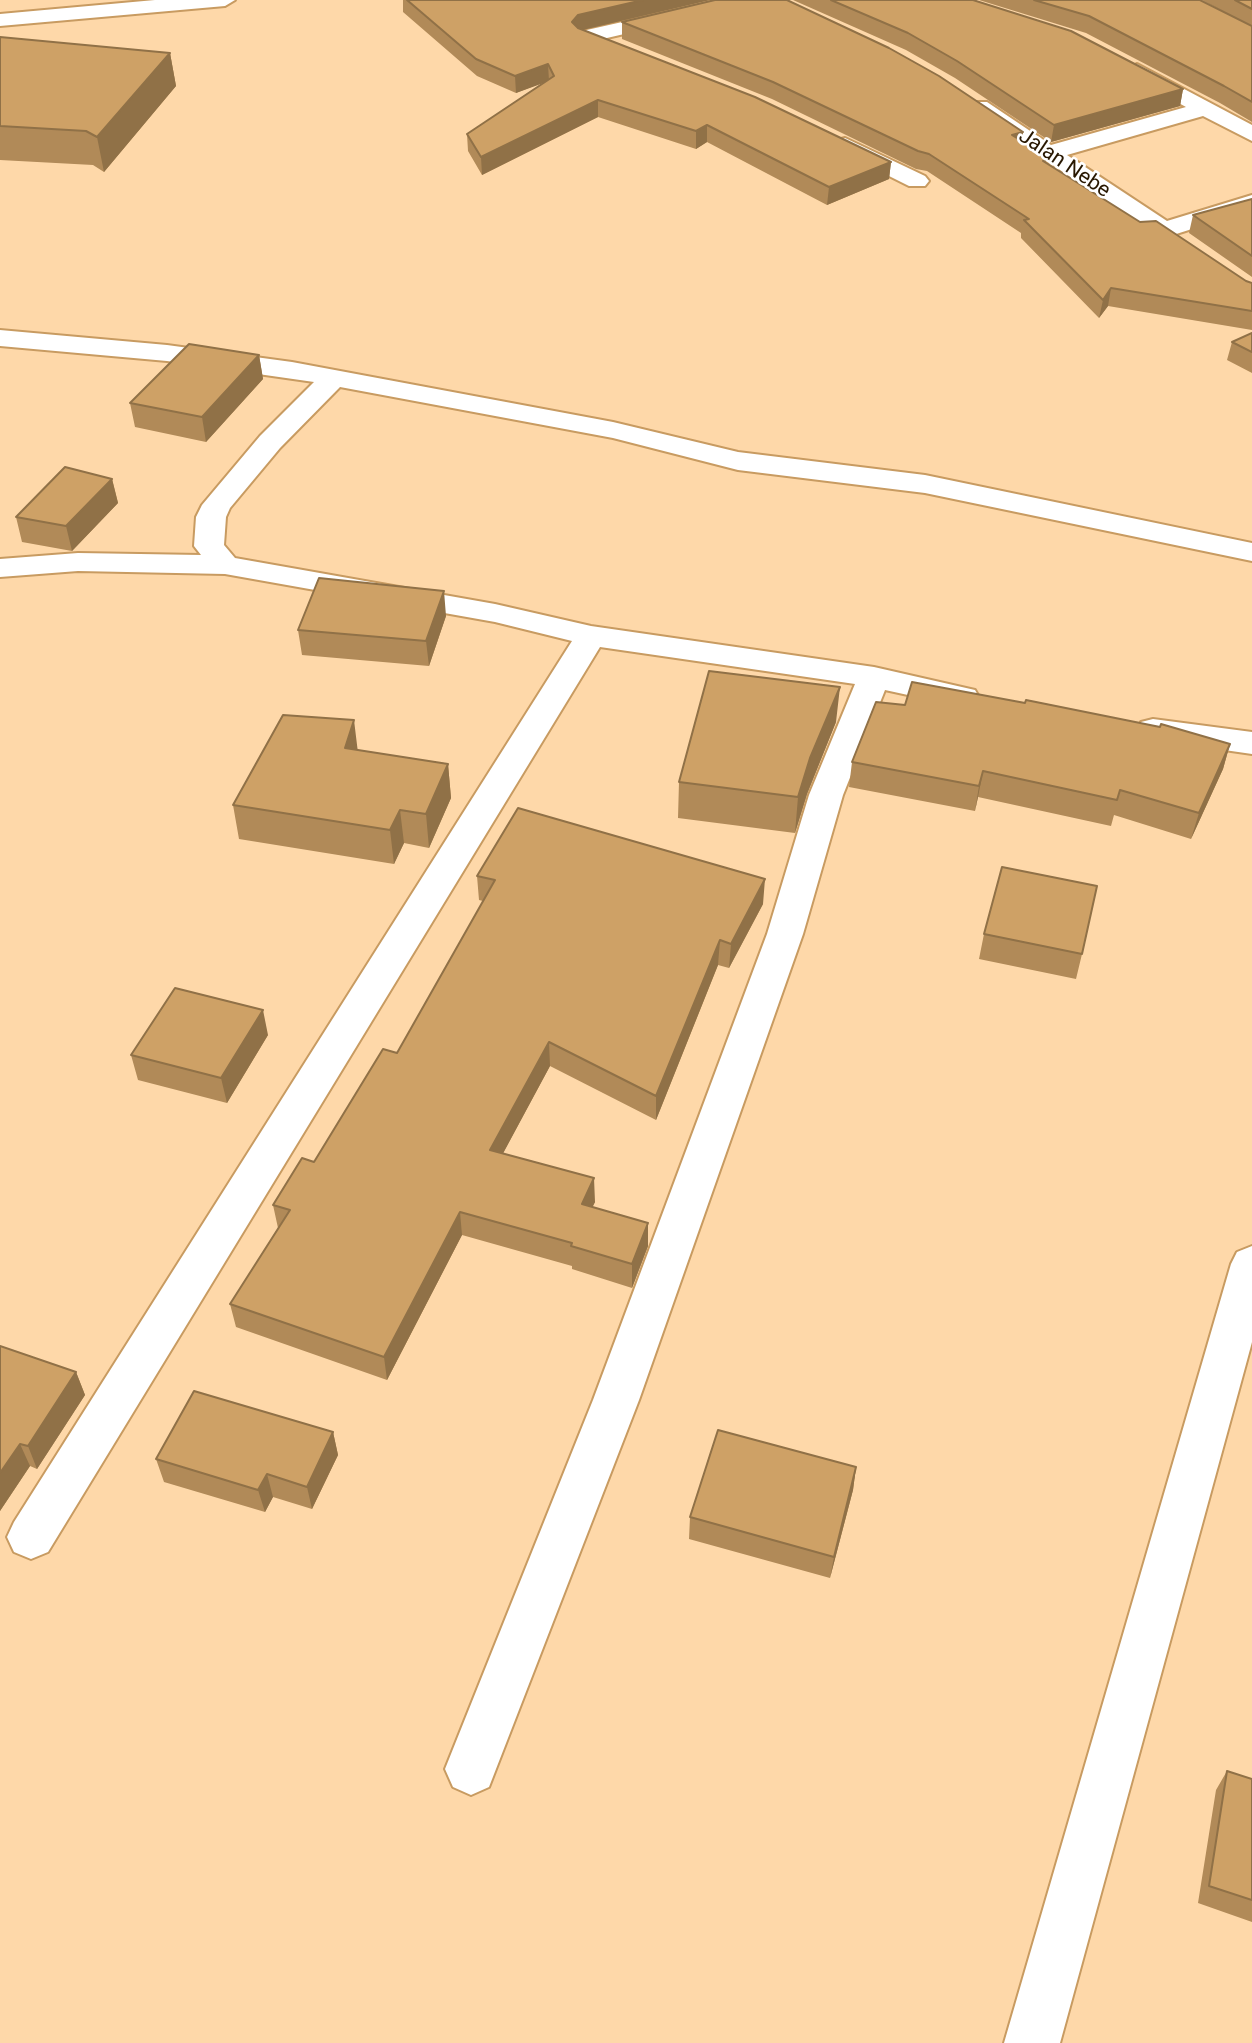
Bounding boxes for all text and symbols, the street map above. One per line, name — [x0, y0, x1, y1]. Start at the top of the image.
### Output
street label: Jalan Nebe — [1013, 124, 1115, 204]

